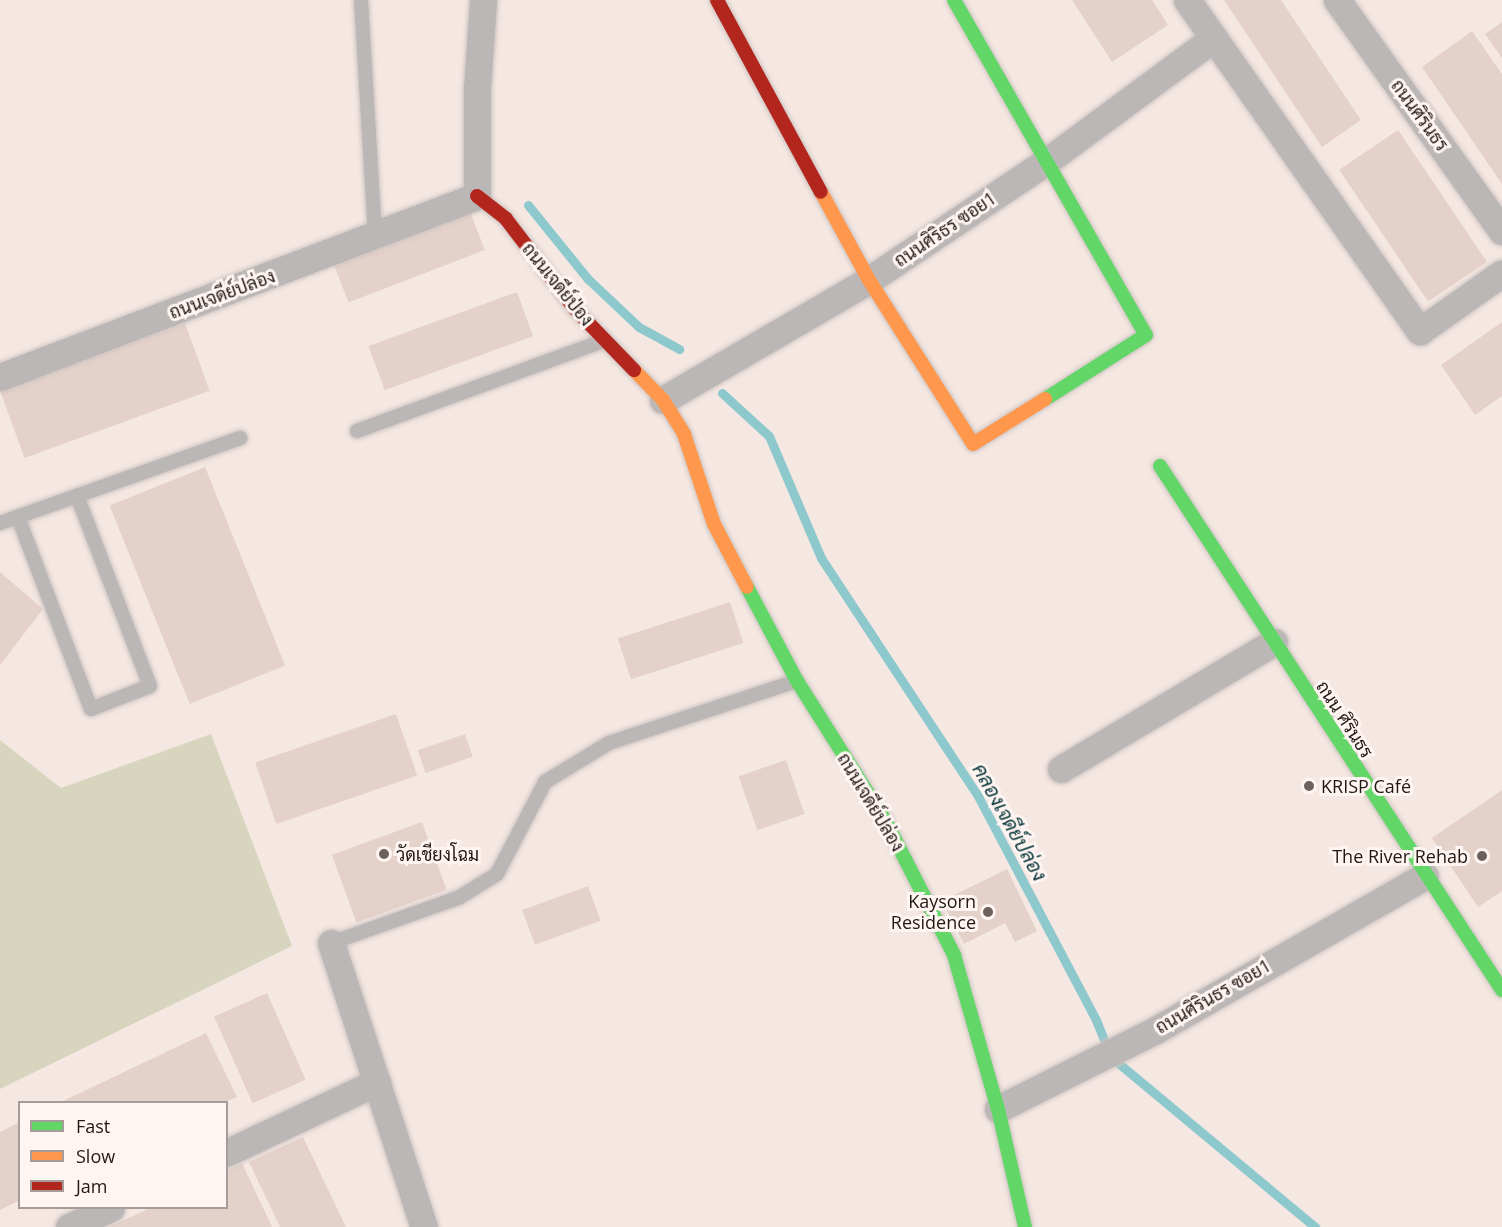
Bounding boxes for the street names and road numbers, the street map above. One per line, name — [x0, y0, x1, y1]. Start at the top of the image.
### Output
street label: ถนนศิรินธร — [1387, 75, 1453, 155]
street label: ถนนศิริธร ซอย1 — [890, 187, 1000, 271]
street label: ถนนเจดีย์ป่อง — [518, 238, 598, 330]
street label: ถนนเจดีย์ปล่อง — [166, 265, 278, 323]
street label: ถนน ศิรินธร — [1312, 676, 1378, 762]
street label: ถนนเจดีย์ปล่อง — [833, 749, 909, 855]
street label: ถนนศิรินธร ซอย1 — [1151, 954, 1275, 1038]

